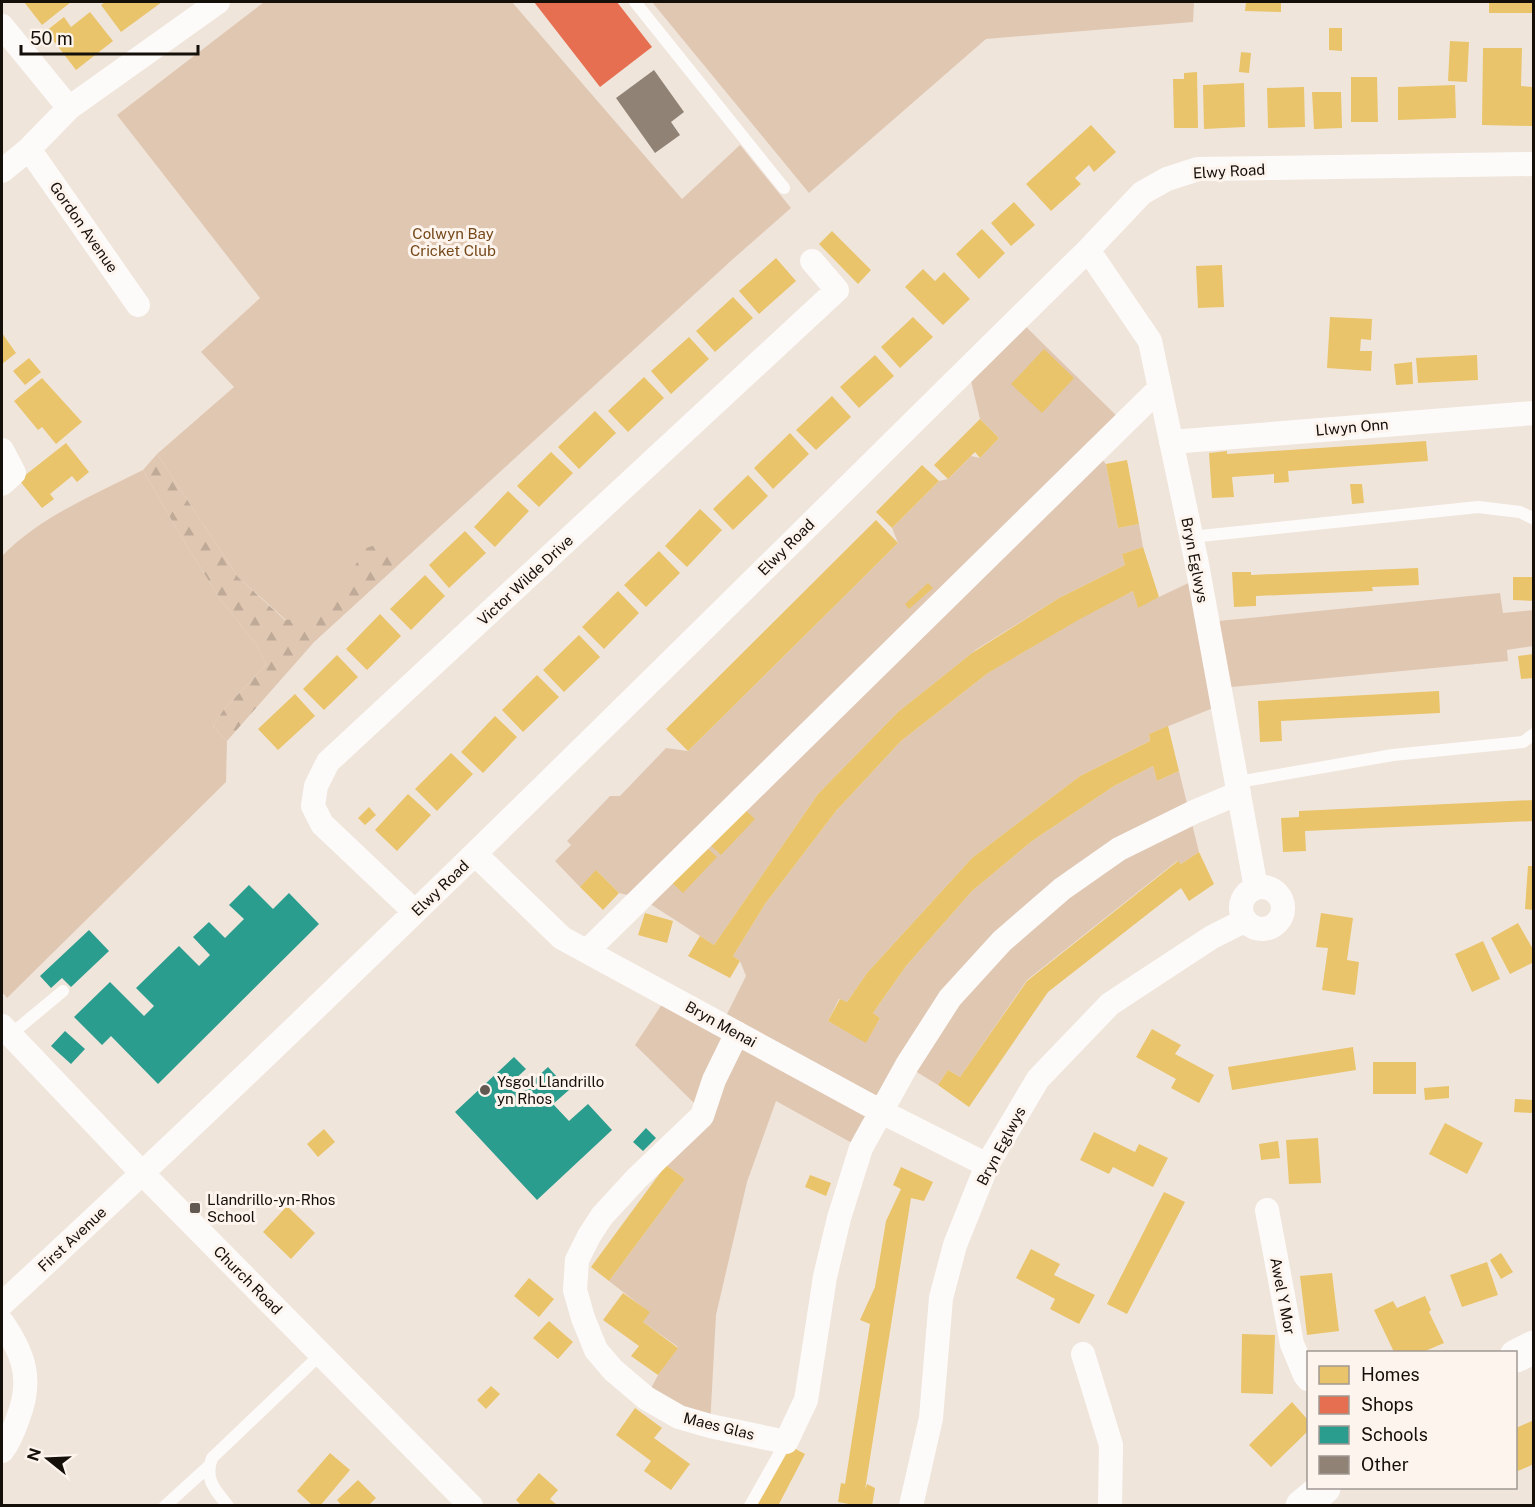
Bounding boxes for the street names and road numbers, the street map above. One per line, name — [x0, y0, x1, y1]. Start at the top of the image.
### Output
street label: Elwy Road — [1192, 161, 1266, 181]
street label: Gordon Avenue — [47, 179, 121, 275]
street label: Llwyn Onn — [1315, 415, 1389, 439]
street label: Elwy Road — [754, 515, 818, 579]
street label: Bryn Eglwys — [1178, 516, 1212, 604]
street label: Victor Wilde Drive — [474, 531, 576, 629]
street label: Elwy Road — [408, 857, 472, 919]
street label: Bryn Menai — [682, 997, 760, 1051]
street label: Bryn Eglwys — [973, 1104, 1029, 1188]
street label: First Avenue — [34, 1203, 110, 1275]
street label: Church Road — [210, 1242, 286, 1318]
street label: Awel Y Mor — [1267, 1256, 1299, 1336]
street label: Maes Glas — [682, 1409, 756, 1443]

